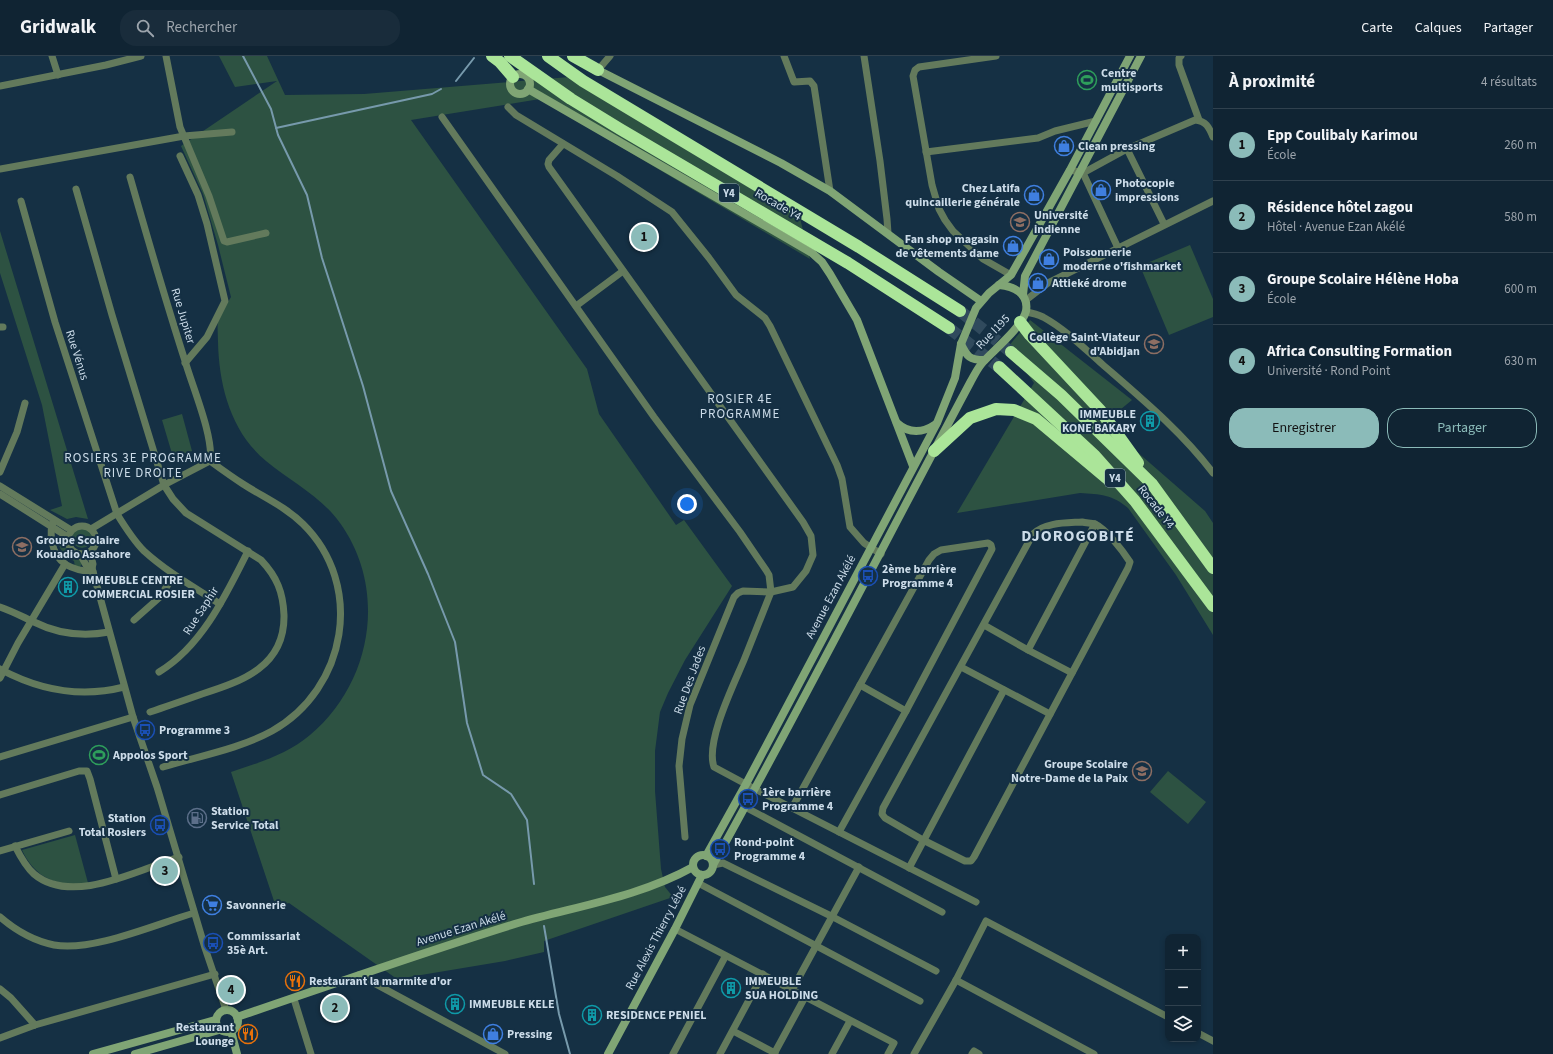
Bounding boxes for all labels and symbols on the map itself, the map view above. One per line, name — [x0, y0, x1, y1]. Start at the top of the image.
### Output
place label: Centre multisports — [1101, 65, 1163, 96]
sports icon: Centre multisports — [1076, 69, 1098, 91]
shop icon: Clean pressing — [1053, 135, 1075, 157]
place label: Clean pressing — [1078, 138, 1156, 155]
place label: Photocopie impressions — [1115, 175, 1179, 206]
shop icon: Photocopie impressions — [1090, 179, 1112, 201]
place label: Chez Latifa quincaillerie générale — [905, 180, 1020, 211]
road number: Y4 — [719, 184, 739, 202]
shop icon: Chez Latifa quincaillerie générale — [1023, 184, 1045, 206]
street label: Rocade Y4 — [752, 185, 804, 225]
place label: Université indienne — [1034, 207, 1088, 238]
school or university icon: Université indienne — [1009, 211, 1031, 233]
pin: 1 — [631, 222, 657, 252]
place label: Fan shop magasin de vêtements dame — [895, 231, 999, 262]
shop icon: Fan shop magasin de vêtements dame — [1002, 235, 1024, 257]
place label: Poissonnerie moderne o'fishmarket — [1063, 244, 1182, 275]
shop icon: Poissonnerie moderne o'fishmarket — [1038, 248, 1060, 270]
shop icon: Attieké drome — [1027, 272, 1049, 294]
place label: Attieké drome — [1051, 275, 1127, 292]
street label: Rue Jupiter — [166, 286, 200, 347]
street label: Rue I195 — [972, 311, 1014, 353]
street label: Rue Vénus — [61, 328, 93, 382]
place label: Collège Saint-Viateur d'Abidjan — [1029, 329, 1140, 360]
school or university icon: Collège Saint-Viateur d'Abidjan — [1143, 333, 1165, 355]
district label: ROSIER 4E PROGRAMME — [700, 390, 780, 423]
place label: IMMEUBLE KONE BAKARY — [1062, 406, 1137, 437]
building icon: IMMEUBLE KONE BAKARY — [1139, 410, 1161, 432]
district label: ROSIERS 3E PROGRAMME RIVE DROITE — [64, 449, 222, 482]
road number: Y4 — [1105, 469, 1125, 487]
street label: Rocade Y4 — [1134, 482, 1179, 532]
your location — [677, 494, 697, 514]
district label: DJOROGOBITÉ — [1021, 525, 1135, 547]
place label: Groupe Scolaire Kouadio Assahore — [36, 532, 131, 563]
school or university icon: Groupe Scolaire Kouadio Assahore — [11, 536, 33, 558]
street label: Avenue Ezan Akélé — [802, 552, 860, 642]
place label: 2ème barrière Programme 4 — [882, 561, 956, 592]
bus stop icon: 2ème barrière Programme 4 — [857, 565, 879, 587]
place label: IMMEUBLE CENTRE COMMERCIAL ROSIER — [82, 572, 195, 603]
building icon: IMMEUBLE CENTRE COMMERCIAL ROSIER — [57, 576, 79, 598]
street label: Rue Saphir — [179, 583, 223, 638]
street label: Rue Des Jades — [670, 643, 710, 717]
bus stop icon: Programme 3 — [134, 719, 156, 741]
place label: Programme 3 — [159, 722, 230, 739]
sports icon: Appolos Sport — [88, 744, 110, 766]
place label: Appolos Sport — [112, 747, 188, 764]
place label: Groupe Scolaire Notre-Dame de la Paix — [1011, 756, 1128, 787]
school or university icon: Groupe Scolaire Notre-Dame de la Paix — [1131, 760, 1153, 782]
place label: 1ère barrière Programme 4 — [762, 784, 834, 815]
bus stop icon: 1ère barrière Programme 4 — [737, 788, 759, 810]
place label: Station Service Total — [211, 803, 279, 834]
fuel station icon: Station Service Total — [186, 807, 208, 829]
place label: Station Total Rosiers — [79, 810, 146, 841]
bus stop icon: Station Total Rosiers — [149, 814, 171, 836]
place label: Rond-point Programme 4 — [734, 834, 806, 865]
bus stop icon: Rond-point Programme 4 — [709, 838, 731, 860]
pin: 3 — [152, 856, 178, 886]
street label: Rue Alexis Thierry Lébé — [621, 883, 691, 993]
supermarket icon: Savonnerie — [201, 894, 223, 916]
place label: Savonnerie — [226, 897, 286, 914]
street label: Avenue Ezan Akélé — [414, 907, 508, 951]
place label: Commissariat 35è Art. — [227, 928, 301, 959]
bus stop icon: Commissariat 35è Art. — [202, 932, 224, 954]
restaurant icon: Restaurant la marmite d'or — [284, 970, 306, 992]
place label: Restaurant la marmite d'or — [309, 973, 452, 990]
place label: IMMEUBLE SUA HOLDING — [745, 973, 818, 1004]
pin: 4 — [218, 975, 244, 1005]
building icon: IMMEUBLE SUA HOLDING — [720, 977, 742, 999]
pin: 2 — [322, 993, 348, 1023]
building icon: IMMEUBLE KELE — [444, 993, 466, 1015]
place label: IMMEUBLE KELE — [469, 996, 555, 1013]
building icon: RESIDENCE PENIEL — [581, 1004, 603, 1026]
place label: RESIDENCE PENIEL — [606, 1007, 706, 1024]
place label: Restaurant Lounge — [176, 1019, 234, 1050]
restaurant icon: Restaurant Lounge — [237, 1023, 259, 1045]
shop icon: Pressing — [482, 1023, 504, 1045]
place label: Pressing — [507, 1026, 553, 1043]

